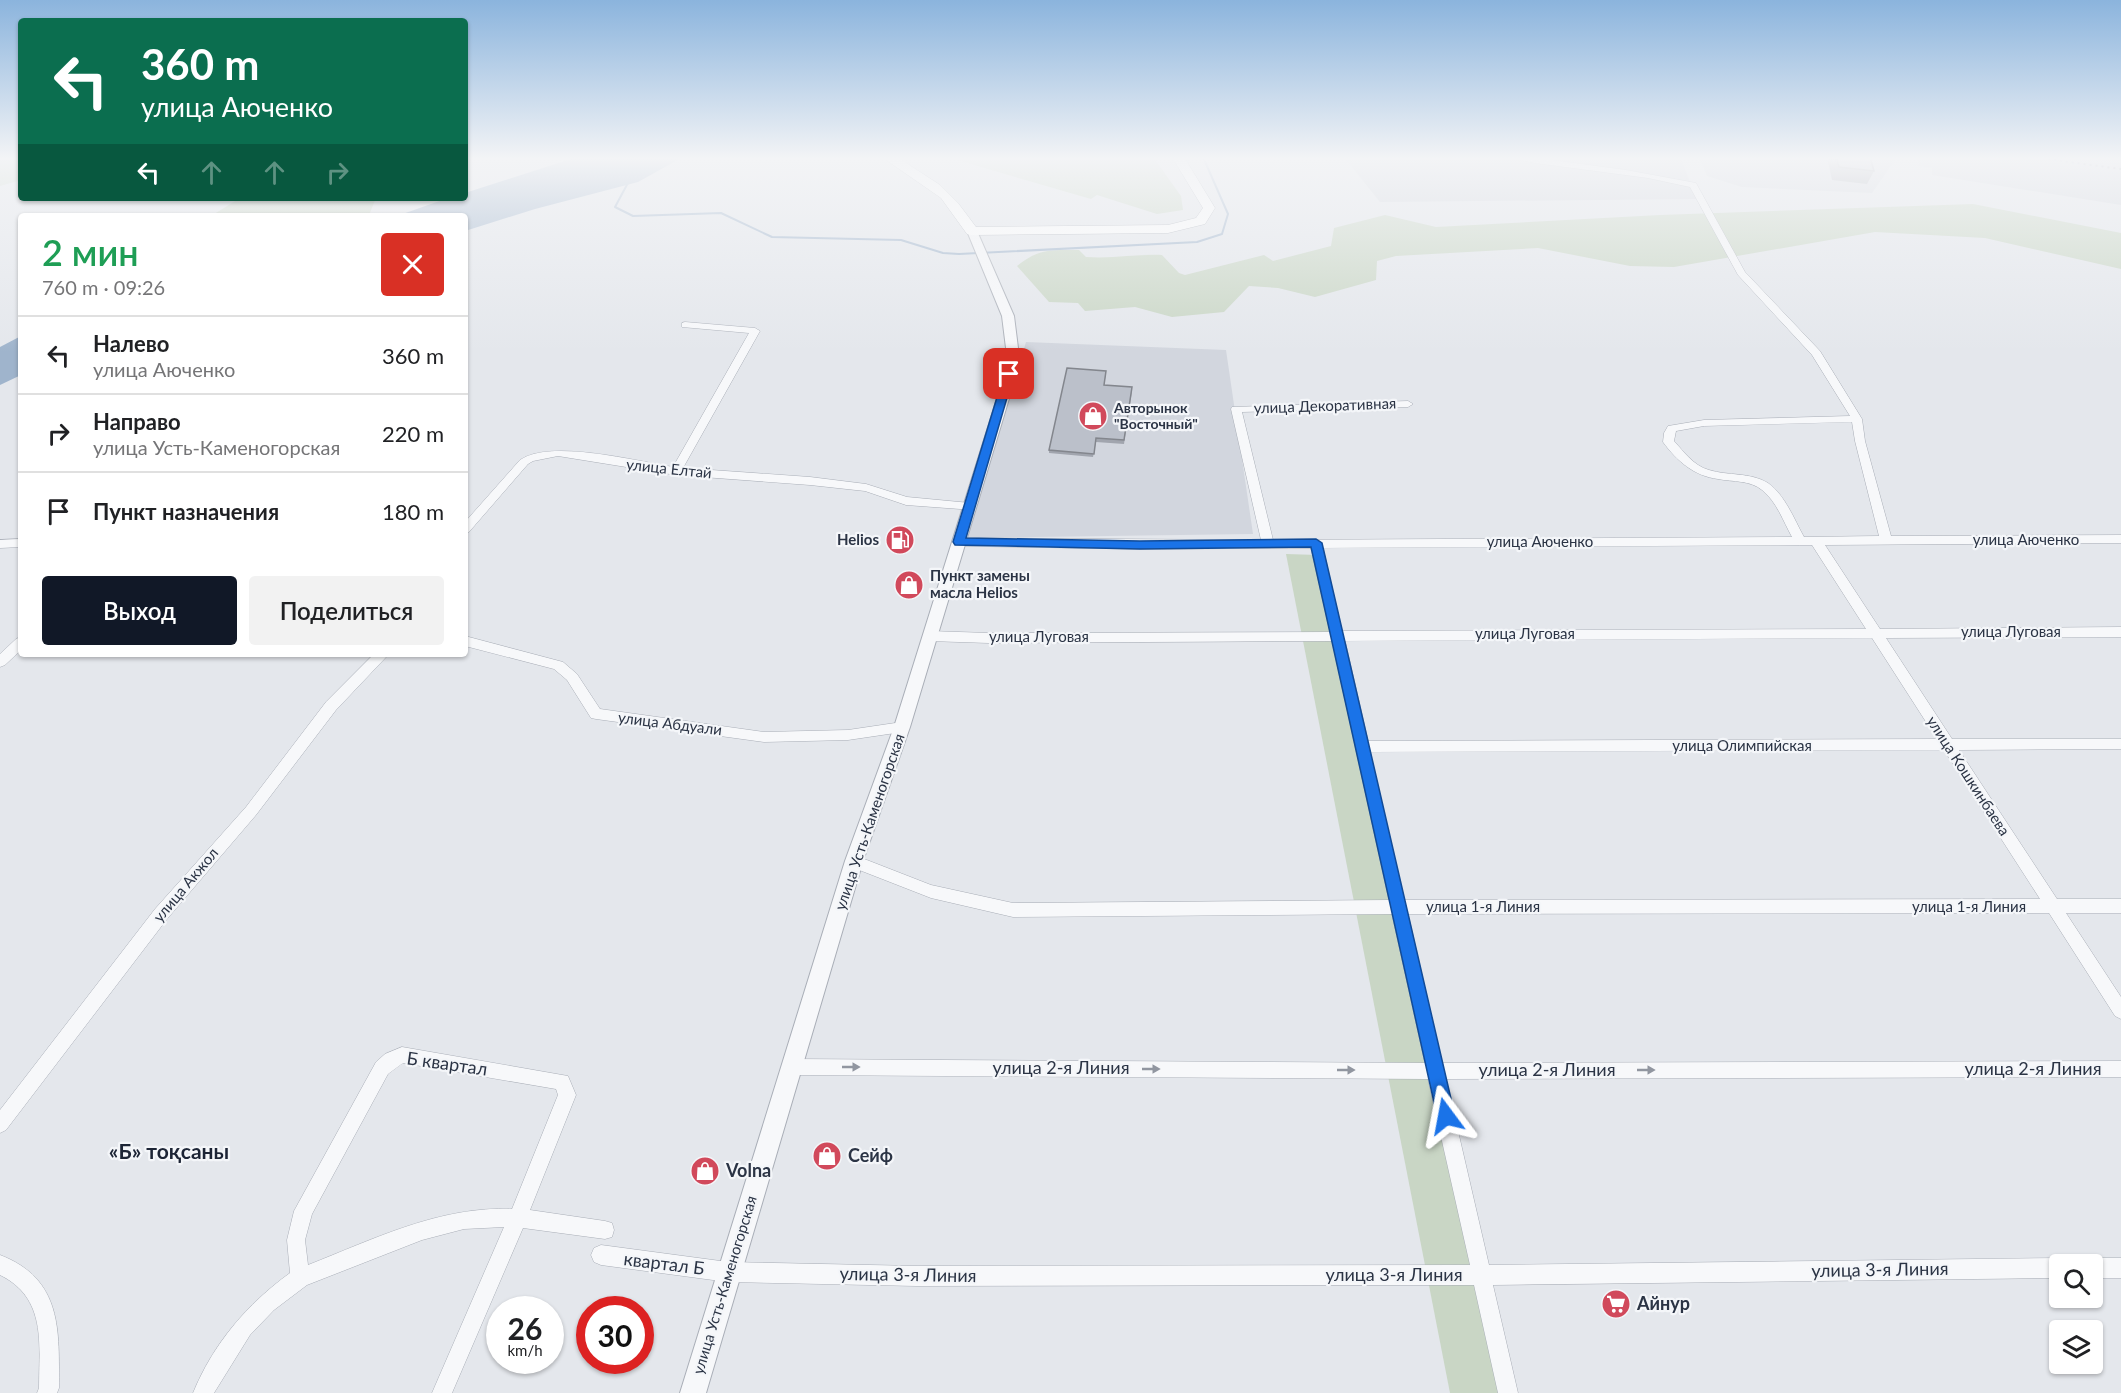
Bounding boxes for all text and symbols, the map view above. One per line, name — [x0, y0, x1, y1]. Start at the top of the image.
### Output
text: 360 m — [141, 39, 259, 89]
icon: left — [42, 42, 120, 120]
text: улица Аюченко — [141, 90, 333, 123]
icon: left — [132, 156, 165, 189]
icon: ahead — [195, 156, 228, 189]
icon: ahead — [258, 156, 291, 189]
icon: right — [321, 156, 354, 189]
text: 2 мин — [42, 230, 139, 274]
button: close — [381, 233, 444, 296]
text: 760 m · 09:26 — [42, 275, 165, 299]
text: Налево — [93, 330, 169, 357]
icon: left — [42, 339, 75, 372]
text: 360 m — [382, 342, 444, 369]
pin — [983, 348, 1034, 399]
text: улица Аюченко — [93, 357, 235, 381]
icon: arrive — [992, 357, 1025, 390]
street label: улица Декоративная — [1253, 394, 1397, 416]
place label: Авторынок "Восточный" — [1113, 399, 1198, 432]
shop icon: Авторынок "Восточный" — [1077, 400, 1109, 432]
text: Направо — [93, 408, 181, 435]
icon: right — [42, 417, 75, 450]
text: 220 m — [382, 420, 444, 447]
text: улица Усть-Каменогорская — [93, 435, 340, 459]
street label: улица Елтай — [625, 455, 713, 481]
icon: arrive — [42, 495, 75, 528]
text: Пункт назначения — [93, 498, 279, 525]
text: 180 m — [382, 498, 444, 525]
fuel station icon: Helios — [884, 524, 916, 556]
place label: Helios — [837, 530, 879, 548]
street label: улица Аюченко — [1973, 530, 2079, 548]
street label: улица Аюченко — [1487, 532, 1593, 550]
place label: Пункт замены масла Helios — [930, 566, 1030, 601]
shop icon: Пункт замены масла Helios — [893, 569, 925, 601]
button: Выход — [42, 576, 237, 645]
button: Поделиться — [249, 576, 444, 645]
street label: улица Луговая — [1961, 622, 2061, 640]
street label: улица Луговая — [1475, 624, 1575, 642]
street label: улица Луговая — [989, 627, 1089, 645]
street label: улица Абдуали — [617, 708, 723, 738]
street label: улица Кошкинбаева — [1923, 712, 2014, 839]
street label: улица Усть-Каменогорская — [830, 731, 908, 912]
street label: улица Олимпийская — [1672, 736, 1812, 754]
street label: улица Акжол — [149, 844, 221, 925]
street label: улица 1-я Линия — [1426, 897, 1540, 915]
street label: улица 1-я Линия — [1912, 897, 2026, 915]
street label: Б квартал — [405, 1046, 489, 1080]
street label: улица 2-я Линия — [992, 1056, 1130, 1078]
street label: улица 2-я Линия — [1964, 1057, 2102, 1079]
street label: улица 2-я Линия — [1478, 1058, 1616, 1080]
one-way arrow — [841, 1062, 860, 1072]
one-way arrow — [1141, 1064, 1160, 1074]
one-way arrow — [1336, 1065, 1355, 1075]
one-way arrow — [1636, 1065, 1655, 1075]
position arrow — [1414, 1084, 1478, 1148]
district label: «Б» тоқсаны — [109, 1138, 229, 1163]
shop icon: Сейф — [811, 1140, 843, 1172]
place label: Сейф — [848, 1144, 893, 1166]
shop icon: Volna — [689, 1155, 721, 1187]
place label: Volna — [725, 1159, 771, 1181]
street label: улица Усть-Каменогорская — [688, 1193, 760, 1376]
street label: квартал Б — [622, 1247, 706, 1279]
map controls — [2049, 1254, 2103, 1374]
button: search — [2049, 1254, 2103, 1308]
street label: улица 3-я Линия — [1811, 1257, 1949, 1281]
street label: улица 3-я Линия — [839, 1262, 977, 1286]
street label: улица 3-я Линия — [1325, 1263, 1463, 1285]
supermarket icon: Айнур — [1600, 1288, 1632, 1320]
place label: Айнур — [1636, 1292, 1690, 1314]
speed limit sign: 30 — [576, 1296, 654, 1374]
text: 26 — [508, 1310, 542, 1346]
button: layers — [2049, 1320, 2103, 1374]
text: km/h — [507, 1341, 543, 1359]

